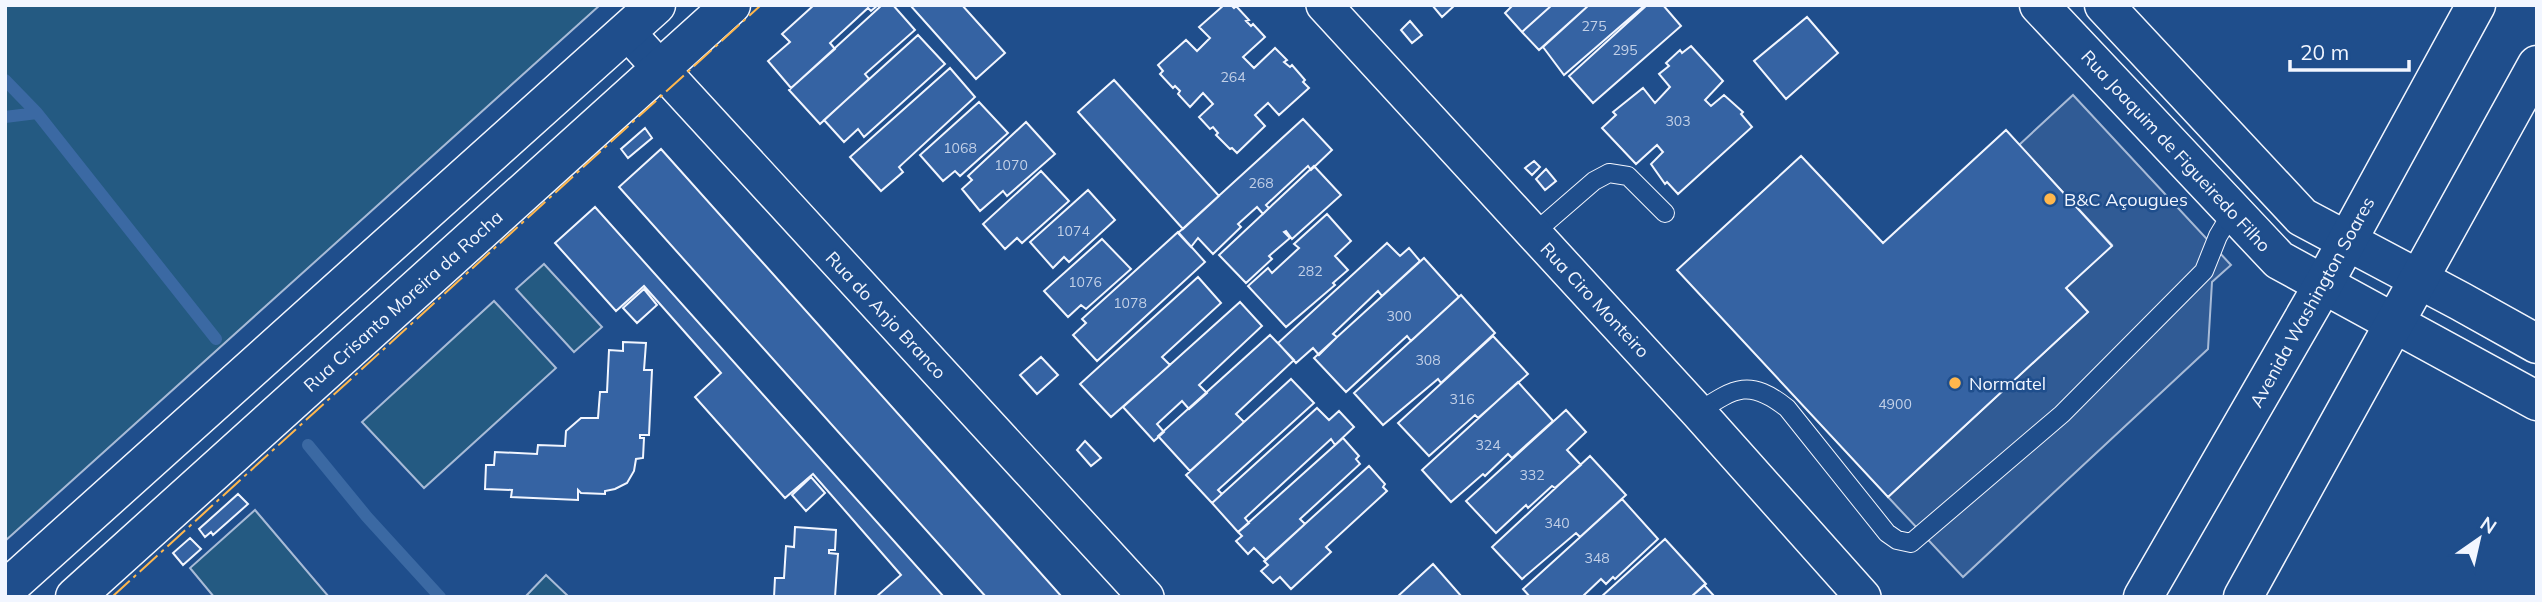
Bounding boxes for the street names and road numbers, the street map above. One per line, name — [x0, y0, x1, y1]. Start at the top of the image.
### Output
street label: Rua Joaquim de Figueiredo Filho — [2076, 45, 2276, 257]
street label: Avenida Washington Soares — [2244, 193, 2380, 411]
street label: Rua Crisanto Moreira da Rocha — [299, 205, 507, 397]
street label: Rua Ciro Monteiro — [1536, 237, 1654, 363]
street label: Rua do Anjo Branco — [821, 246, 951, 384]

